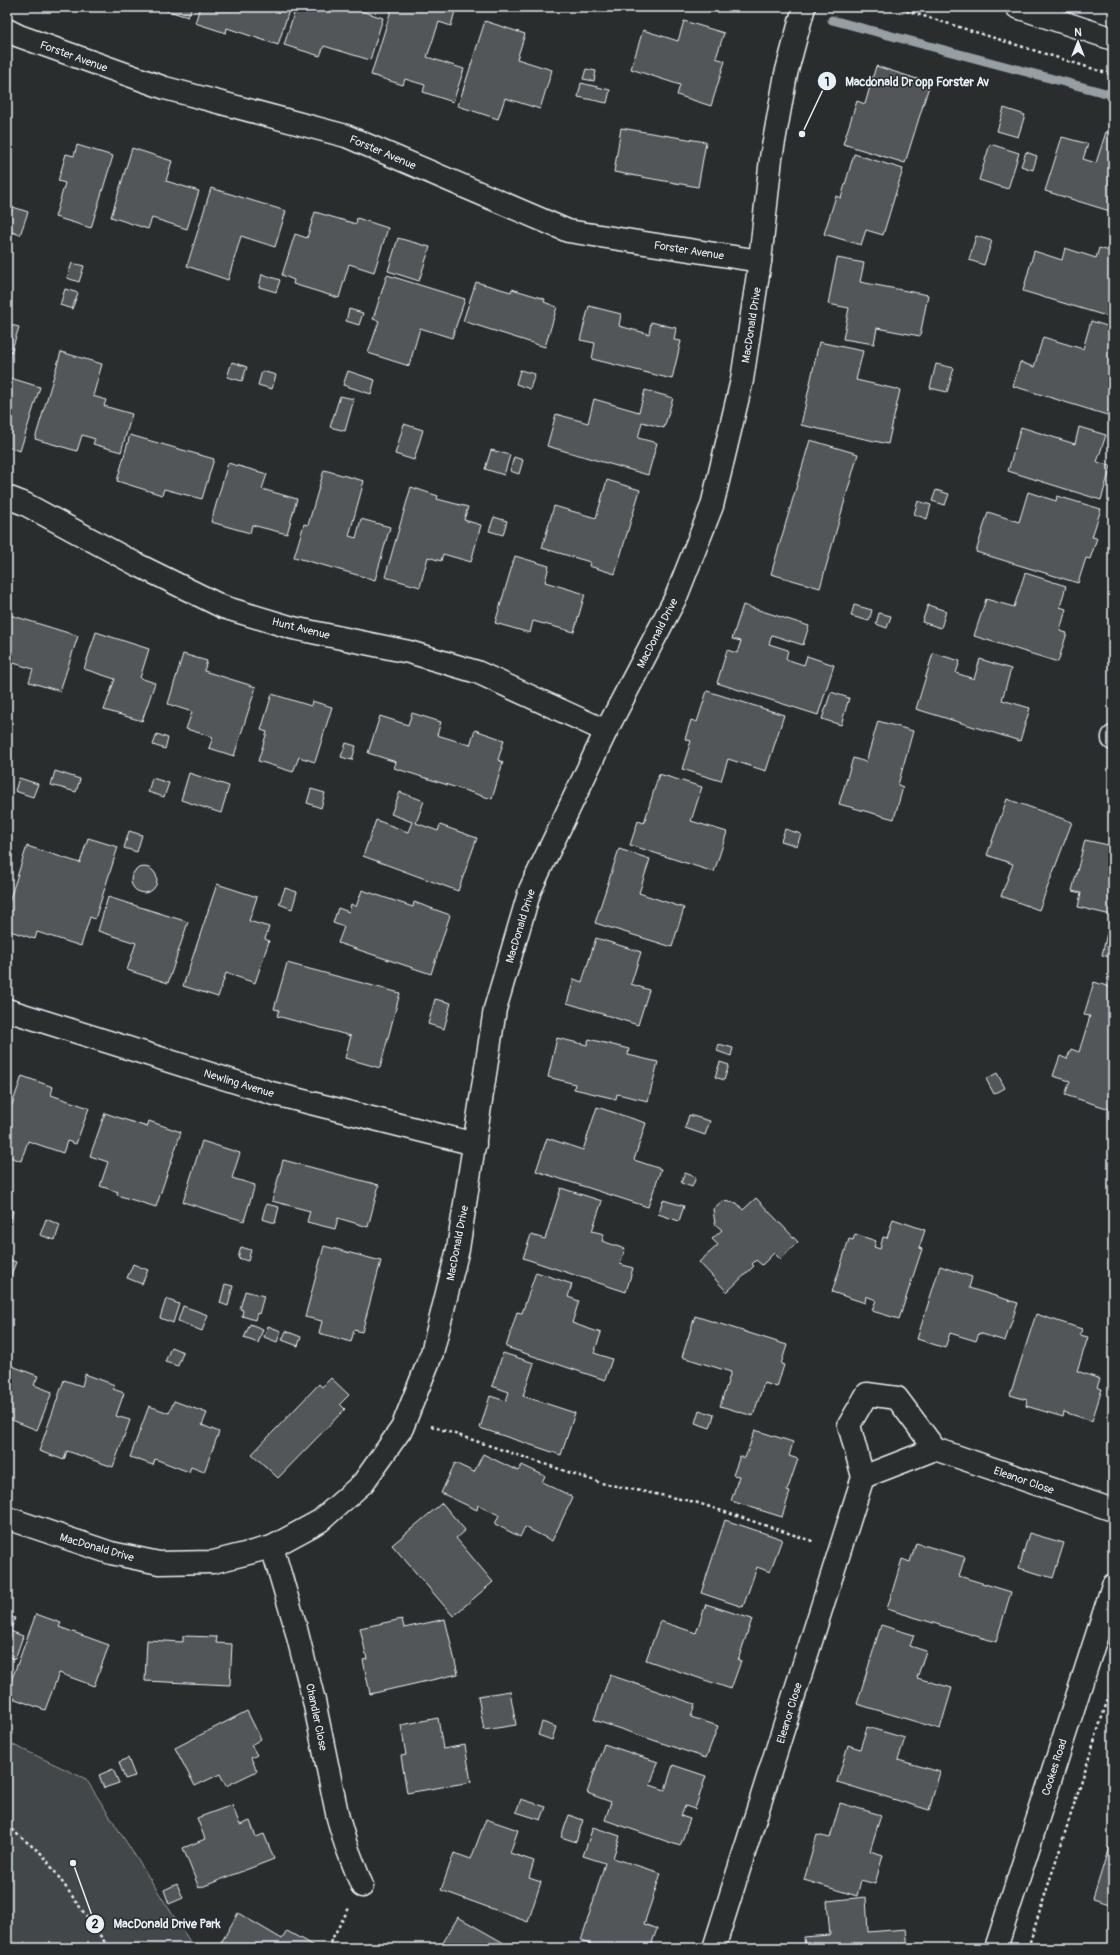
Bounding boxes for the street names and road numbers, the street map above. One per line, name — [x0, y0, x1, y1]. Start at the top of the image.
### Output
street label: Forster Avenue — [38, 38, 110, 75]
street label: Forster Avenue — [348, 133, 418, 173]
street label: Forster Avenue — [653, 239, 725, 263]
street label: MacDonald Drive — [739, 286, 764, 364]
street label: MacDonald Drive — [634, 596, 681, 670]
street label: Hunt Avenue — [271, 615, 332, 642]
street label: MacDonald Drive — [503, 887, 538, 965]
street label: Newling Avenue — [202, 1067, 276, 1100]
street label: MacDonald Drive — [444, 1204, 471, 1282]
street label: Eleanor Close — [992, 1464, 1056, 1497]
street label: MacDonald Drive — [58, 1531, 136, 1564]
street label: Eleanor Close — [774, 1681, 805, 1745]
street label: Chandler Close — [303, 1682, 330, 1752]
street label: Cookes Road — [1039, 1737, 1070, 1797]

